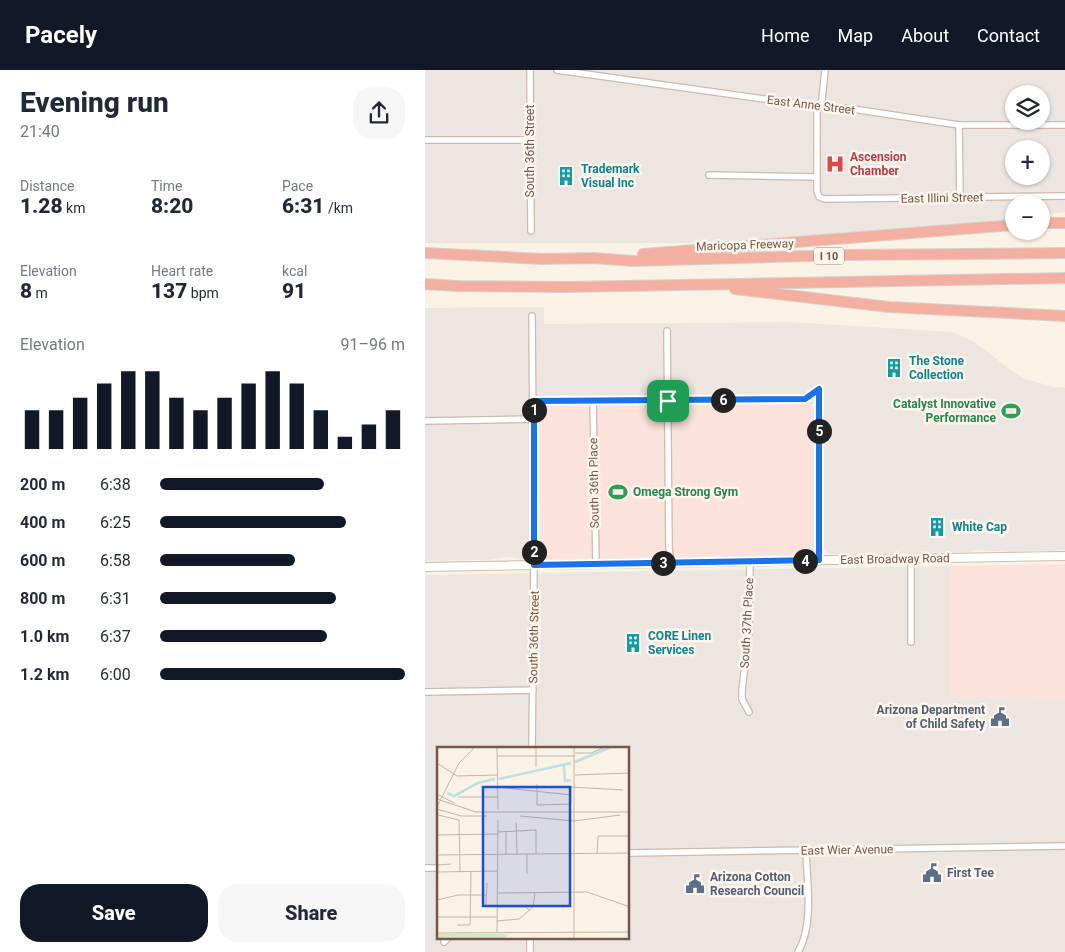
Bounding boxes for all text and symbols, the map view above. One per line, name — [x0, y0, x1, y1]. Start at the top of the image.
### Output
text: Pacely — [25, 21, 97, 49]
text: Home — [761, 25, 810, 46]
text: Map — [838, 25, 873, 46]
text: About — [901, 25, 949, 46]
text: Contact — [977, 25, 1040, 46]
map controls — [1005, 85, 1050, 240]
button: layers — [1005, 85, 1050, 130]
text: Evening run — [20, 86, 169, 119]
button: share — [353, 87, 405, 139]
street label: East Anne Street — [766, 93, 856, 117]
street label: South 36th Street — [523, 105, 537, 197]
text: 21:40 — [20, 122, 60, 141]
button: + — [1005, 140, 1050, 185]
place label: Ascension Chamber — [850, 150, 907, 178]
hospital icon: Ascension Chamber — [824, 153, 846, 175]
place label: Trademark Visual Inc — [581, 162, 640, 190]
building icon: Trademark Visual Inc — [555, 165, 577, 187]
text: Distance — [20, 178, 75, 194]
text: Time — [151, 178, 182, 194]
text: Pace — [282, 178, 313, 194]
street label: East Illini Street — [901, 190, 984, 206]
text: 1.28 — [20, 194, 63, 218]
text: 8:20 — [151, 194, 193, 218]
text: 6:31 — [282, 194, 324, 218]
button: − — [1005, 195, 1050, 240]
text: km — [63, 200, 85, 216]
text: /km — [324, 200, 353, 216]
street label: Maricopa Freeway — [696, 236, 794, 254]
road number: I 10 — [814, 248, 844, 265]
text: Elevation — [20, 263, 77, 279]
text: Heart rate — [151, 263, 213, 279]
text: kcal — [282, 263, 307, 279]
text: 8 — [20, 279, 32, 303]
text: 137 — [151, 279, 187, 303]
text: 91 — [282, 279, 306, 303]
text: m — [32, 285, 48, 301]
text: bpm — [187, 285, 219, 301]
text: Elevation — [20, 335, 85, 354]
text: 91–96 m — [341, 335, 405, 354]
place label: The Stone Collection — [909, 354, 964, 382]
building icon: The Stone Collection — [883, 357, 905, 379]
pin — [647, 380, 689, 422]
icon: arrive — [654, 387, 682, 415]
pin: 6 — [711, 388, 735, 412]
text: 6 — [719, 392, 728, 408]
place label: Catalyst Innovative Performance — [893, 397, 997, 425]
pin: 1 — [521, 398, 547, 422]
sports icon: Catalyst Innovative Performance — [1000, 400, 1022, 422]
text: 1 — [530, 402, 539, 418]
pin: 5 — [807, 418, 831, 444]
text: 5 — [815, 423, 824, 439]
street label: South 36th Place — [586, 438, 602, 528]
text: 200 m — [20, 475, 65, 494]
text: 6:38 — [100, 475, 131, 494]
sports icon: Omega Strong Gym — [607, 481, 629, 503]
place label: Omega Strong Gym — [633, 485, 738, 499]
text: 400 m — [20, 513, 65, 532]
text: 6:25 — [100, 513, 131, 532]
building icon: White Cap — [926, 516, 948, 538]
place label: White Cap — [952, 520, 1007, 534]
pin: 2 — [521, 540, 547, 564]
text: 2 — [530, 544, 539, 560]
pin: 4 — [793, 548, 817, 574]
pin: 3 — [651, 550, 675, 576]
text: 600 m — [20, 551, 65, 570]
text: 6:58 — [100, 551, 131, 570]
street label: East Broadway Road — [840, 551, 950, 567]
text: 4 — [801, 553, 810, 569]
text: 3 — [659, 555, 668, 571]
street label: South 37th Place — [738, 577, 756, 669]
text: 800 m — [20, 589, 65, 608]
text: 6:31 — [100, 589, 131, 608]
street label: South 36th Street — [526, 590, 542, 683]
text: 1.0 km — [20, 627, 69, 646]
text: 6:37 — [100, 627, 131, 646]
place label: CORE Linen Services — [648, 629, 711, 657]
building icon: CORE Linen Services — [622, 632, 644, 654]
text: 1.2 km — [20, 665, 69, 684]
text: 6:00 — [100, 665, 131, 684]
place label: Arizona Department of Child Safety — [877, 703, 986, 731]
public building icon: Arizona Department of Child Safety — [989, 706, 1011, 728]
inset map — [437, 747, 630, 940]
street label: East Wier Avenue — [801, 842, 893, 858]
public building icon: First Tee — [921, 862, 943, 884]
place label: First Tee — [947, 866, 994, 880]
place label: Arizona Cotton Research Council — [710, 870, 804, 898]
public building icon: Arizona Cotton Research Council — [684, 873, 706, 895]
button: Save — [20, 884, 208, 942]
button: Share — [218, 884, 405, 942]

